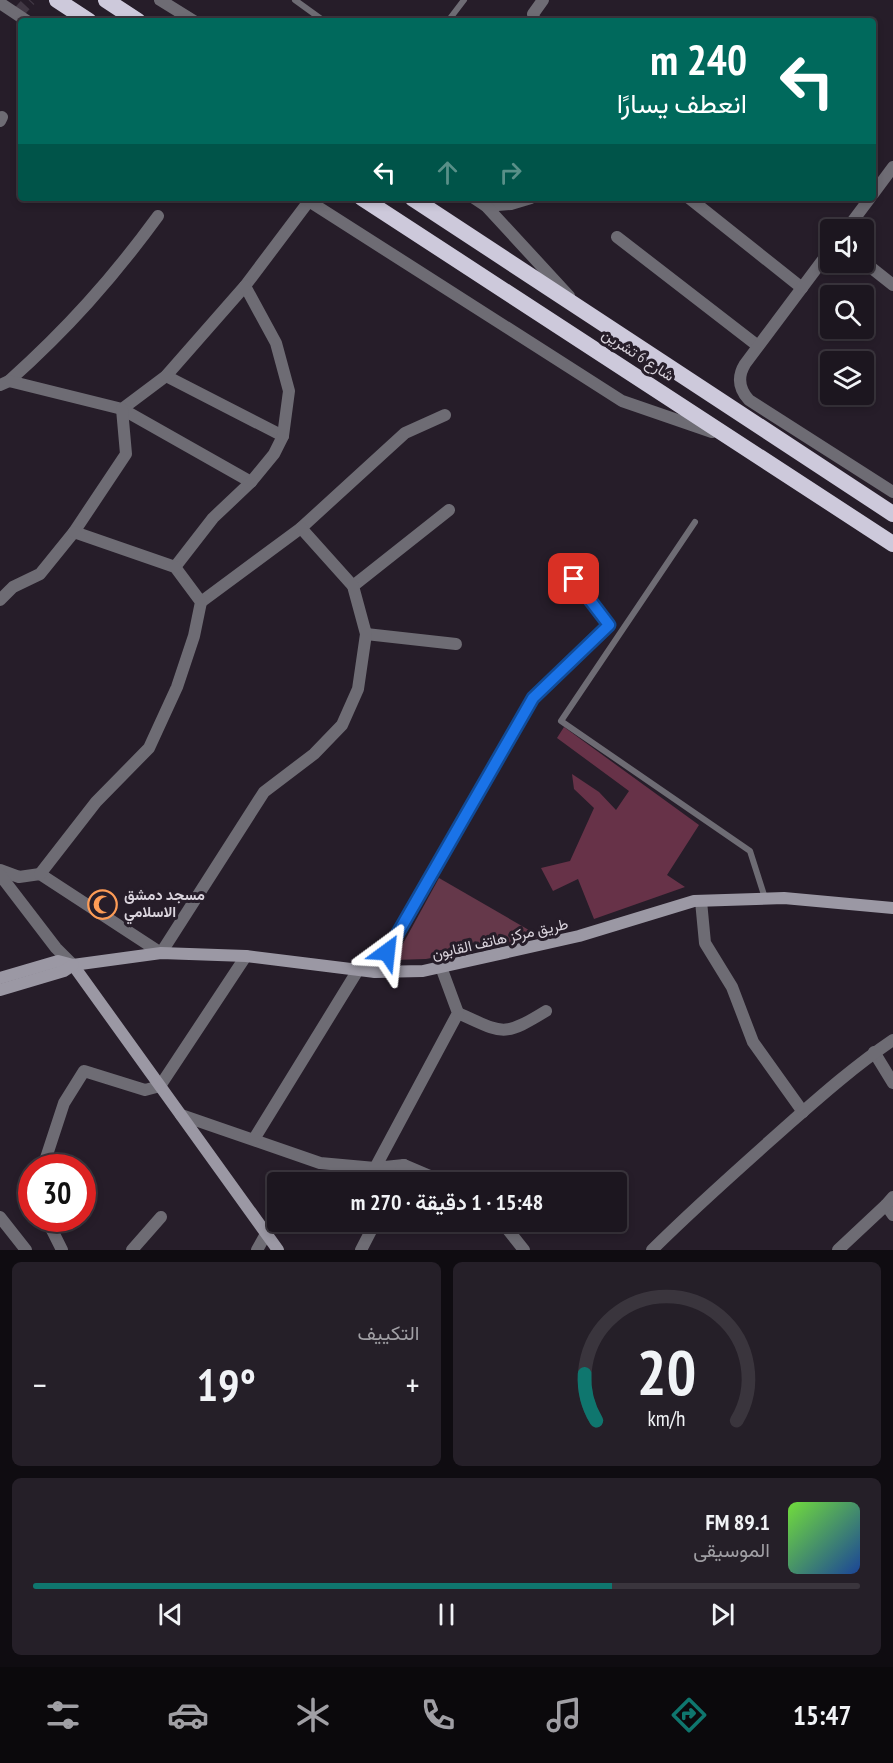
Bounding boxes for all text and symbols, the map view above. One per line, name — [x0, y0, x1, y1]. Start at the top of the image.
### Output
text: 240 m — [650, 32, 747, 87]
icon: left — [768, 42, 846, 120]
text: انعطف يسارًا — [617, 86, 747, 120]
icon: left — [368, 156, 401, 189]
icon: ahead — [431, 156, 464, 189]
icon: right — [494, 156, 527, 189]
map controls — [820, 219, 874, 405]
button: sound — [820, 219, 874, 273]
button: search — [820, 285, 874, 339]
street label: شارع 6 تشرين — [597, 324, 678, 387]
button: layers — [820, 351, 874, 405]
pin — [548, 553, 599, 604]
icon: arrive — [557, 562, 590, 595]
place label: مسجد دمشق الاسلامي — [124, 885, 205, 925]
mosque icon: مسجد دمشق الاسلامي — [87, 888, 119, 920]
street label: طريق مركز هاتف القابون — [430, 914, 570, 964]
position arrow — [355, 920, 419, 984]
speed limit sign: 30 — [18, 1154, 96, 1232]
text: 15:48 · 1 دقيقة · 270 m — [351, 1188, 543, 1216]
text: التكييف — [357, 1320, 420, 1346]
text: 20 — [637, 1331, 697, 1412]
text: 19° — [197, 1355, 256, 1413]
text: − — [33, 1363, 47, 1406]
text: + — [406, 1363, 420, 1406]
text: km/h — [648, 1404, 686, 1432]
text: 89.1 FM — [705, 1508, 770, 1536]
text: الموسيقى — [693, 1537, 770, 1563]
icon: previous — [154, 1598, 187, 1631]
icon: pause — [430, 1598, 463, 1631]
icon: next — [706, 1598, 739, 1631]
icon: filters — [42, 1694, 84, 1736]
icon: car — [167, 1694, 209, 1736]
icon: climate — [292, 1694, 334, 1736]
icon: phone — [417, 1694, 459, 1736]
icon: music — [543, 1694, 585, 1736]
icon: directions — [668, 1694, 710, 1736]
text: 15:47 — [793, 1698, 851, 1732]

